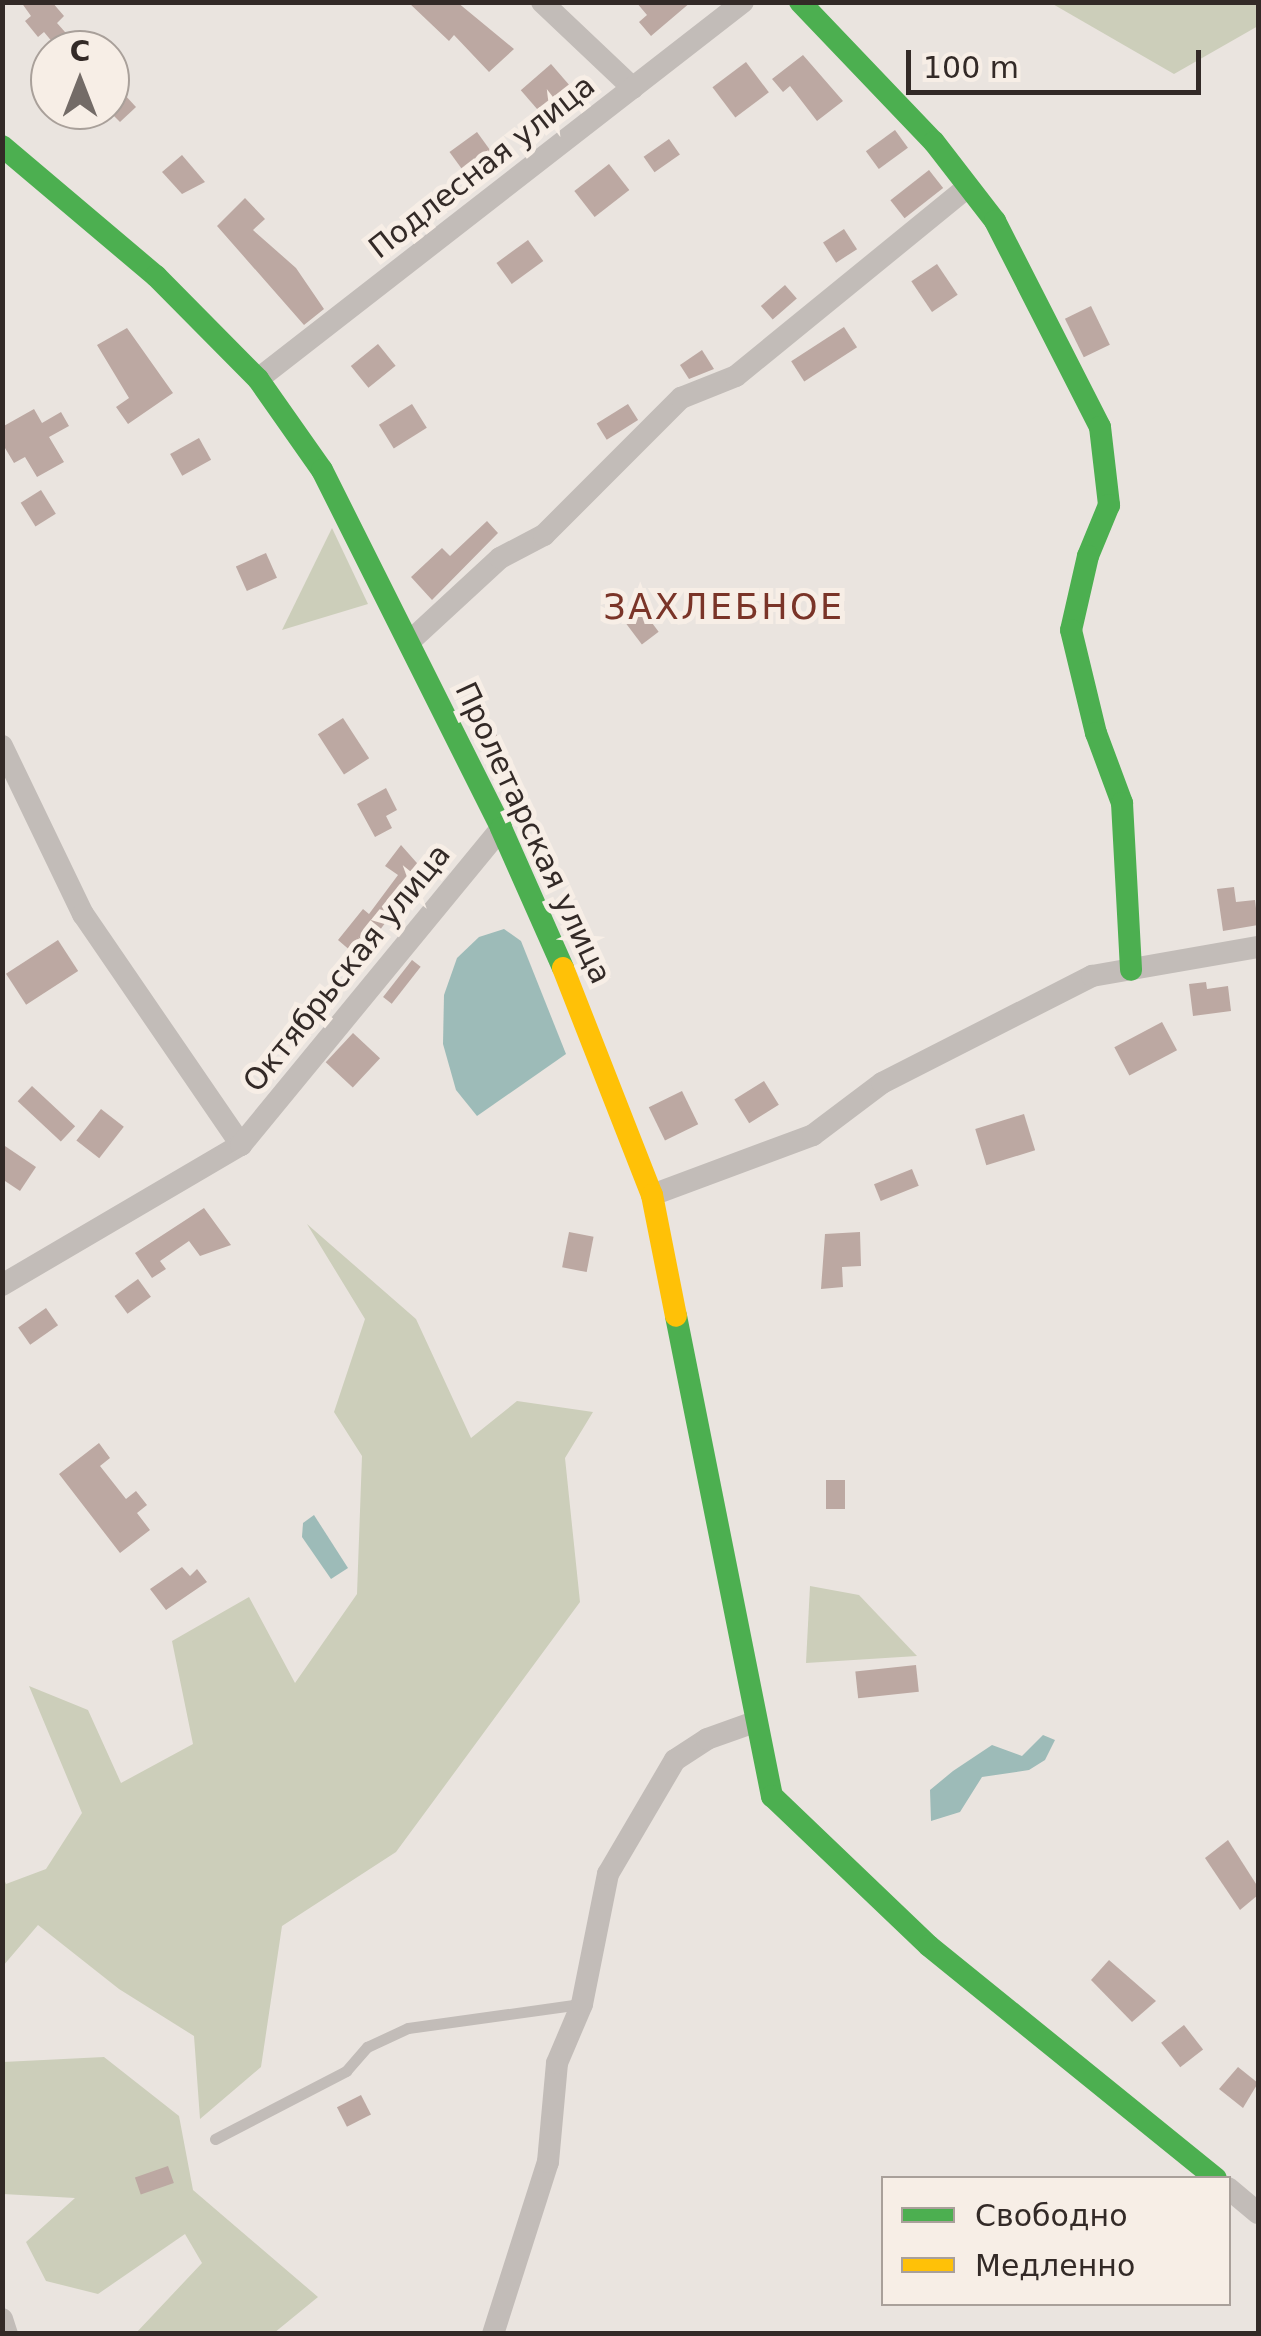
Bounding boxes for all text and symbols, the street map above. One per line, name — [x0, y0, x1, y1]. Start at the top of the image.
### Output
north arrow — [30, 30, 130, 130]
scale bar — [911, 30, 1206, 92]
text: С — [70, 35, 90, 68]
text: 100 m — [923, 50, 1019, 85]
street label: Подлесная улица — [362, 68, 602, 266]
district label: ЗАХЛЕБНОЕ — [603, 586, 845, 628]
street label: Пролетарская улица — [447, 677, 619, 989]
street label: Октябрьская улица — [236, 837, 458, 1099]
legend — [881, 2176, 1231, 2306]
text: Свободно — [975, 2198, 1128, 2233]
text: Медленно — [975, 2248, 1135, 2283]

